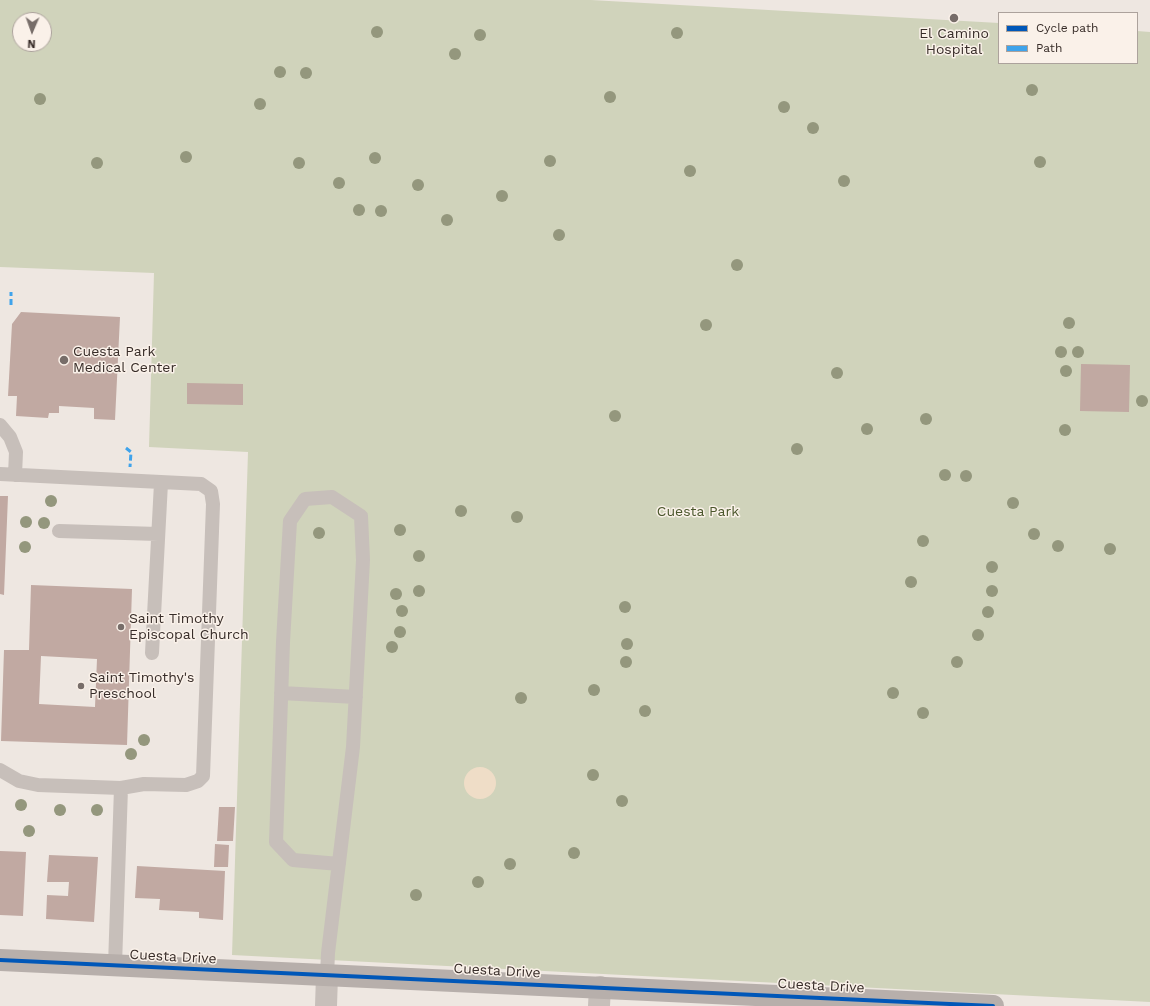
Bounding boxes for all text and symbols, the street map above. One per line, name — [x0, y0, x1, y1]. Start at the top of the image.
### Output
north arrow — [12, 12, 52, 52]
marker: El Camino Hospital — [948, 12, 960, 24]
legend — [998, 12, 1138, 64]
text: Cycle path — [1036, 21, 1098, 35]
place label: El Camino Hospital — [919, 26, 989, 58]
text: N — [27, 37, 36, 50]
text: Path — [1036, 41, 1062, 55]
place label: Cuesta Park Medical Center — [73, 344, 176, 376]
marker: Cuesta Park Medical Center — [58, 354, 70, 366]
park label: Cuesta Park — [657, 504, 739, 520]
place label: Saint Timothy Episcopal Church — [129, 611, 249, 644]
marker: Saint Timothy Episcopal Church — [116, 622, 126, 632]
place label: Saint Timothy's Preschool — [89, 670, 194, 702]
marker: Saint Timothy's Preschool — [76, 681, 86, 691]
street label: Cuesta Drive — [129, 946, 217, 968]
street label: Cuesta Drive — [453, 960, 541, 982]
street label: Cuesta Drive — [777, 975, 865, 997]

